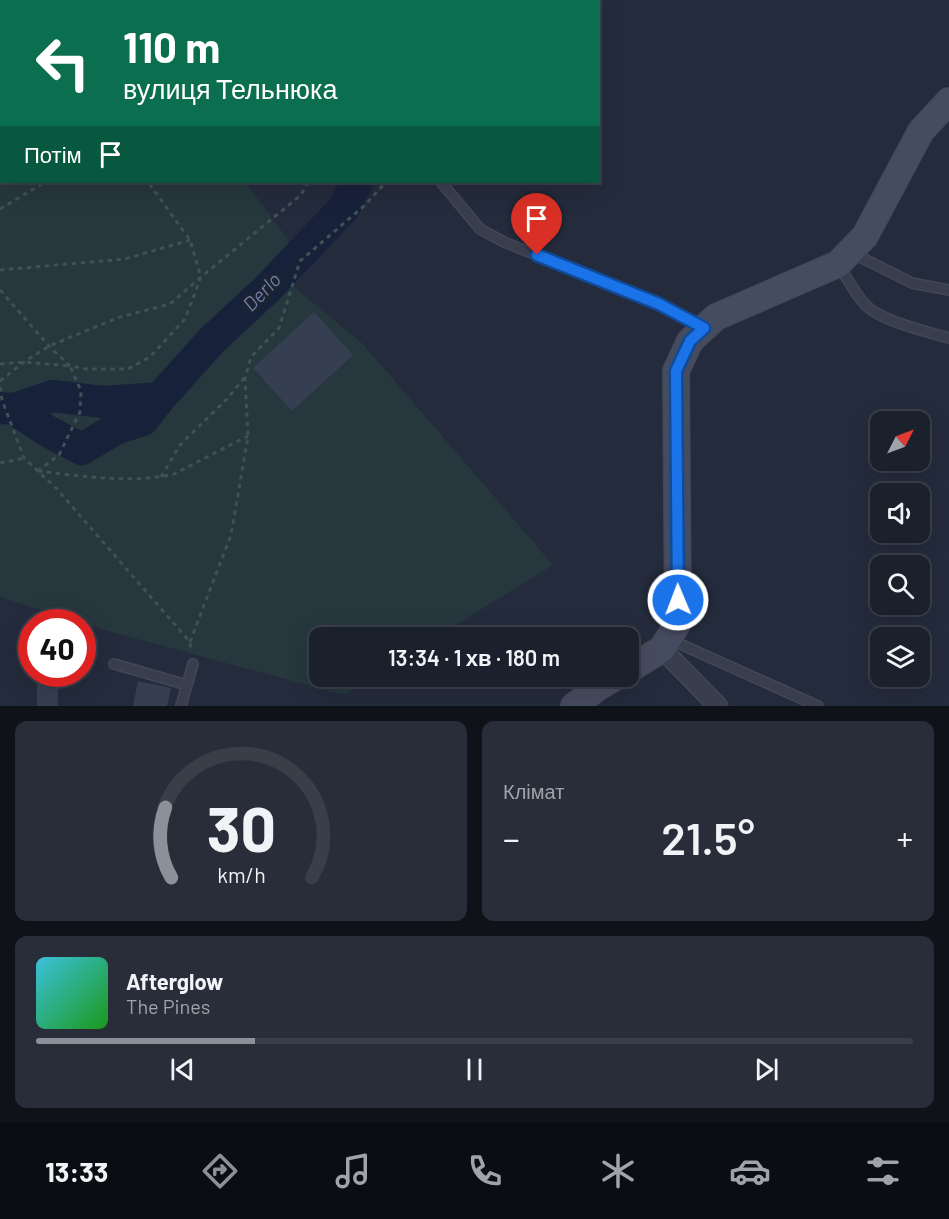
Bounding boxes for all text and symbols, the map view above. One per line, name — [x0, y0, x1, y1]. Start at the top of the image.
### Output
text: 110 m — [123, 21, 220, 71]
icon: left — [24, 24, 102, 102]
text: вулиця Тельнюка — [123, 72, 337, 104]
icon: arrive — [94, 138, 127, 171]
text: Потім — [24, 141, 82, 167]
pin — [511, 193, 562, 255]
icon: arrive — [520, 202, 553, 235]
water label: Derlo — [237, 267, 285, 316]
north arrow — [870, 411, 930, 471]
map controls — [870, 411, 930, 687]
button: sound — [870, 483, 930, 543]
button: search — [870, 555, 930, 615]
position arrow — [646, 568, 710, 632]
speed limit sign: 40 — [18, 609, 96, 687]
button: layers — [870, 627, 930, 687]
text: 13:34 · 1 хв · 180 m — [388, 644, 560, 670]
text: Клімат — [503, 779, 564, 803]
text: 30 — [206, 790, 276, 864]
text: 21.5° — [661, 810, 755, 864]
text: − — [503, 818, 520, 858]
text: + — [896, 818, 913, 858]
text: km/h — [217, 862, 265, 887]
text: Afterglow — [126, 968, 223, 994]
text: The Pines — [126, 994, 210, 1018]
icon: previous — [166, 1053, 199, 1086]
icon: pause — [458, 1053, 491, 1086]
icon: next — [750, 1053, 783, 1086]
icon: directions — [199, 1150, 241, 1192]
icon: music — [332, 1150, 374, 1192]
icon: phone — [464, 1150, 506, 1192]
icon: climate — [597, 1150, 639, 1192]
icon: car — [729, 1150, 771, 1192]
icon: filters — [862, 1150, 904, 1192]
text: 13:33 — [45, 1155, 108, 1187]

